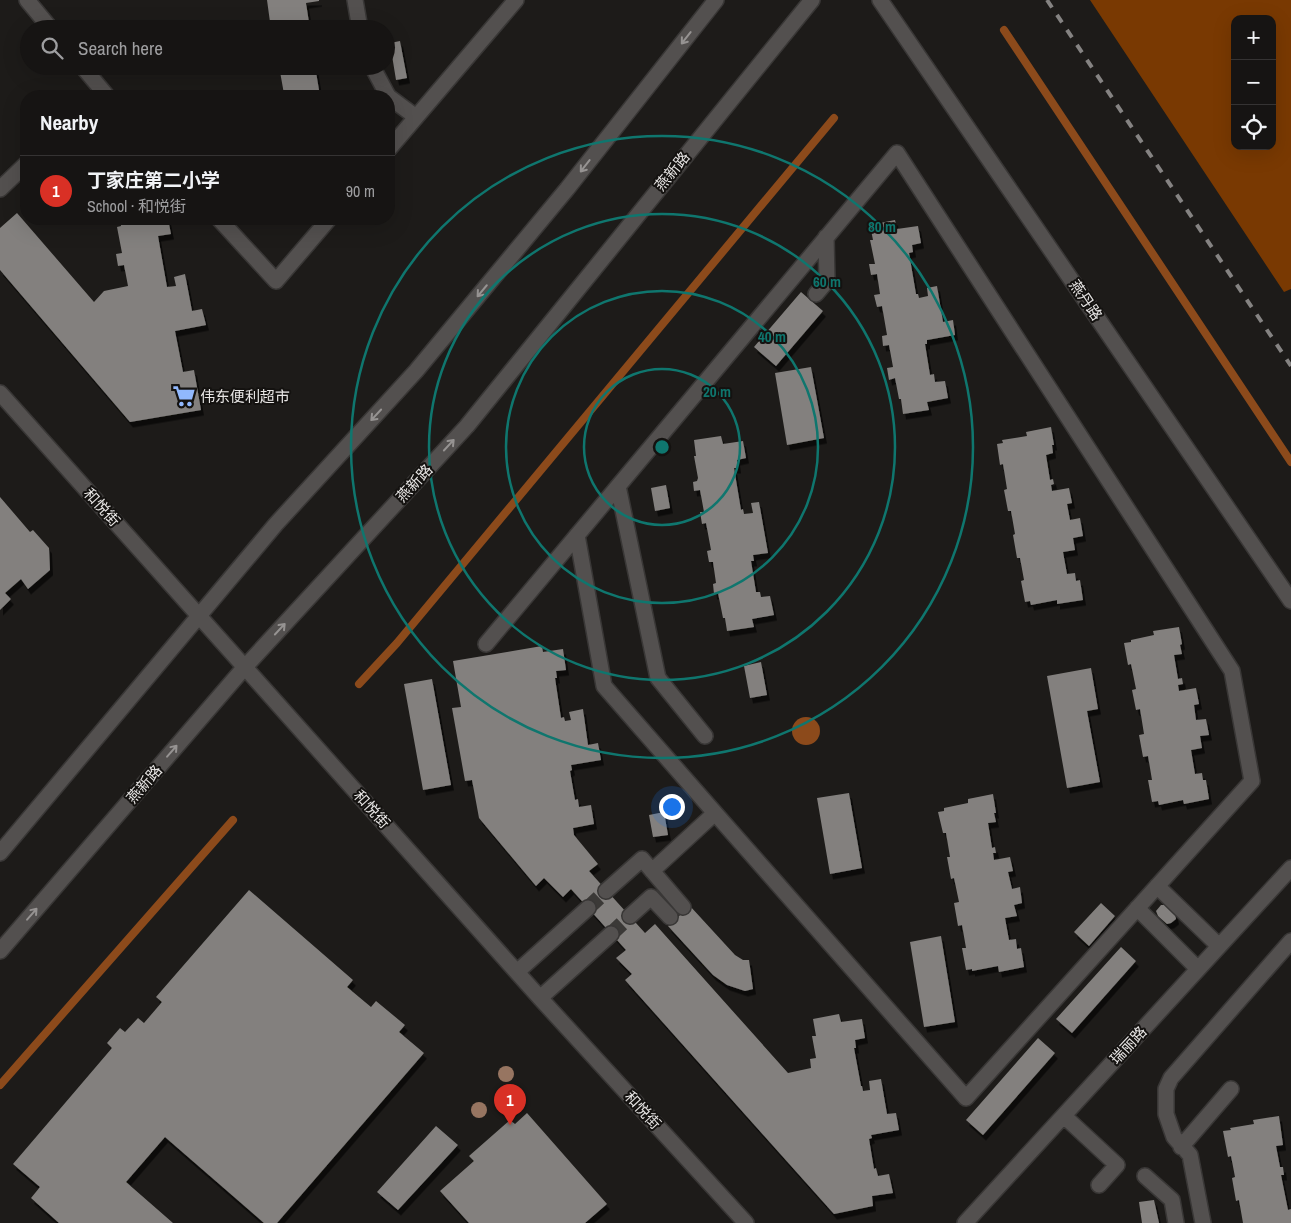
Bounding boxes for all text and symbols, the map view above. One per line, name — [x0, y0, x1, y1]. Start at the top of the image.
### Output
map controls — [1231, 15, 1276, 150]
button: + — [1231, 15, 1276, 60]
search box — [20, 20, 395, 75]
one-way arrow — [680, 31, 691, 44]
icon: search — [38, 34, 66, 62]
text: Search here — [78, 35, 163, 61]
button: − — [1231, 60, 1276, 105]
button: locate — [1231, 105, 1276, 150]
text: Nearby — [40, 108, 98, 137]
street label: 燕新路 — [650, 147, 694, 195]
one-way arrow — [580, 159, 591, 172]
text: 丁家庄第二小学 — [87, 167, 220, 193]
text: 1 — [52, 180, 60, 202]
text: 90 m — [346, 180, 375, 202]
text: School · 和悦街 — [87, 195, 186, 217]
text: 80 m — [868, 216, 896, 237]
text: 60 m — [813, 271, 841, 292]
street label: 燕丹路 — [1065, 275, 1107, 325]
one-way arrow — [477, 285, 488, 298]
text: 40 m — [758, 326, 786, 347]
text: 20 m — [703, 381, 731, 402]
supermarket icon: 伟东便利超市 — [171, 383, 197, 409]
place label: 伟东便利超市 — [200, 386, 290, 407]
one-way arrow — [370, 408, 382, 421]
centre of rings — [653, 438, 671, 456]
one-way arrow — [443, 439, 455, 452]
street label: 燕新路 — [391, 459, 437, 507]
street label: 和悦街 — [79, 483, 125, 531]
one-way arrow — [274, 623, 286, 636]
one-way arrow — [167, 745, 178, 758]
street label: 燕新路 — [121, 760, 167, 808]
street label: 和悦街 — [349, 785, 395, 833]
your location — [659, 794, 685, 820]
one-way arrow — [26, 908, 38, 921]
street label: 瑞丽路 — [1105, 1021, 1151, 1069]
pin: 1 — [494, 1084, 526, 1125]
street label: 和悦街 — [620, 1086, 666, 1134]

